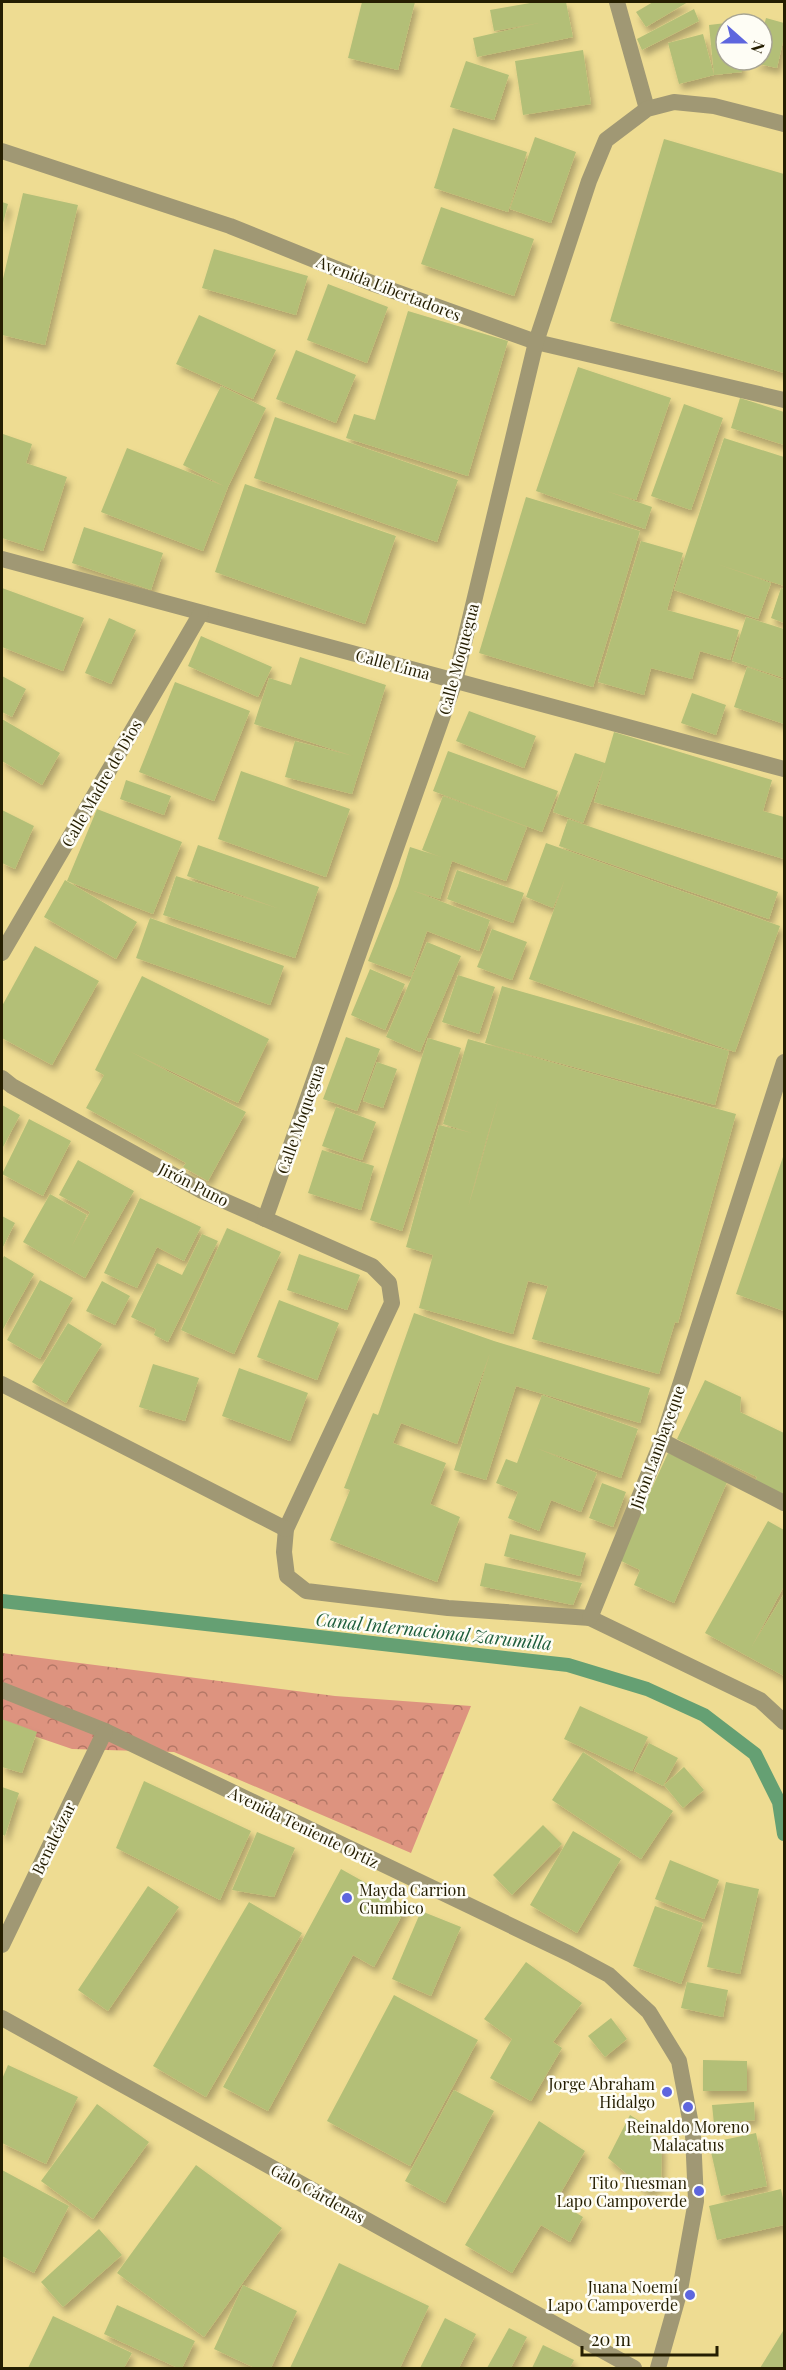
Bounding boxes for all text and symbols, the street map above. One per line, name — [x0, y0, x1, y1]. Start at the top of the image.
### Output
north arrow — [714, 12, 774, 72]
text: N — [746, 38, 770, 57]
street label: Avenida Libertadores — [313, 250, 464, 325]
street label: Calle Moquegua — [433, 601, 483, 717]
street label: Calle Lima — [353, 644, 433, 684]
street label: Calle Madre de Dios — [56, 716, 146, 850]
street label: Calle Moquegua — [271, 1061, 329, 1177]
street label: Jirón Puno — [155, 1157, 233, 1211]
street label: Jirón Lambayeque — [625, 1382, 689, 1513]
water label: Canal Internacional Zarumilla — [315, 1607, 553, 1655]
street label: Avenida Teniente Ortiz — [224, 1781, 383, 1873]
street label: Benalcázar — [26, 1798, 80, 1878]
place label: Mayda Carrion Cumbico — [359, 1879, 466, 1918]
marker: Mayda Carrion Cumbico — [340, 1891, 354, 1905]
place label: Jorge Abraham Hidalgo — [548, 2073, 655, 2112]
marker: Jorge Abraham Hidalgo — [660, 2085, 674, 2099]
marker: Reinaldo Moreno Malacatus — [681, 2100, 695, 2114]
place label: Reinaldo Moreno Malacatus — [627, 2116, 750, 2155]
street label: Galo Cárdenas — [267, 2159, 369, 2227]
place label: Tito Tuesman Lapo Campoverde — [556, 2172, 687, 2211]
marker: Tito Tuesman Lapo Campoverde — [692, 2184, 706, 2198]
place label: Juana Noemí Lapo Campoverde — [547, 2276, 678, 2315]
marker: Juana Noemí Lapo Campoverde — [683, 2288, 697, 2302]
scale bar — [582, 2319, 717, 2357]
text: 20 m — [591, 2327, 631, 2351]

